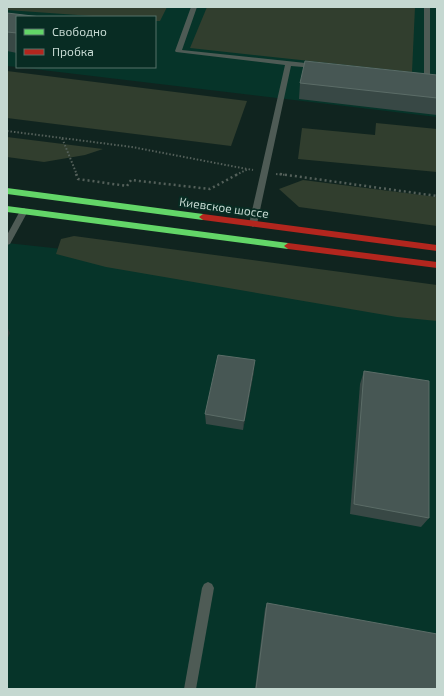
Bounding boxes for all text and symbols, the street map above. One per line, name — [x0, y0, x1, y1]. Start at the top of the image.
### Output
legend — [16, 16, 156, 68]
text: Свободно — [52, 24, 107, 38]
text: Пробка — [52, 44, 94, 58]
street label: Киевское шоссе — [178, 194, 270, 220]

